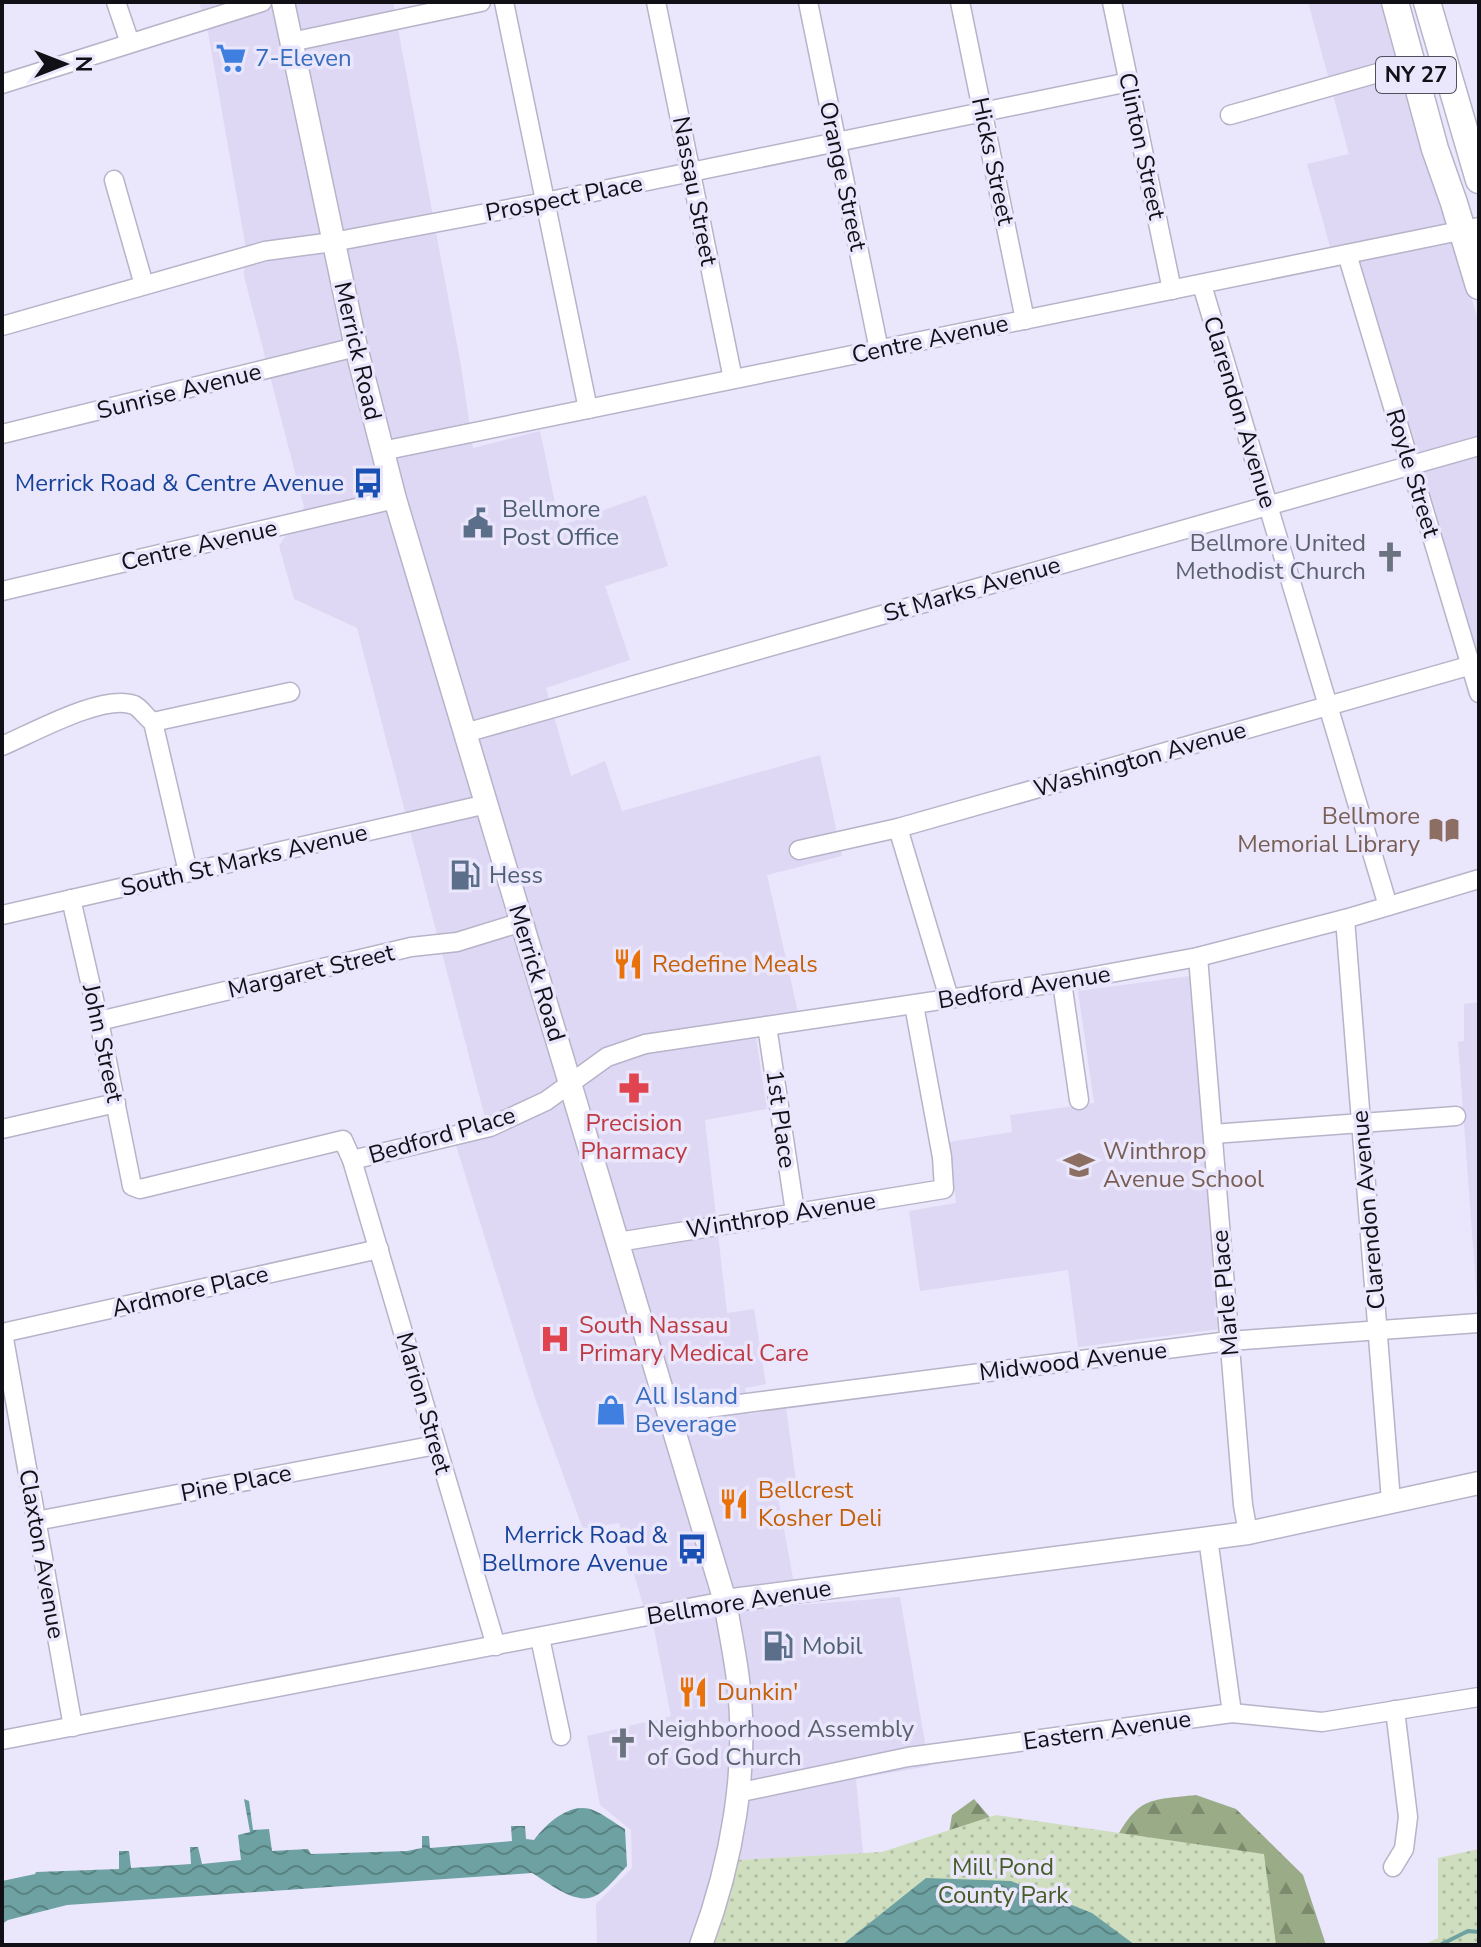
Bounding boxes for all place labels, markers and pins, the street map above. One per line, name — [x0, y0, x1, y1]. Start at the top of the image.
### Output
supermarket icon: 7-Eleven — [214, 41, 248, 75]
place label: 7-Eleven — [255, 42, 352, 74]
bus stop icon: Merrick Road & Centre Avenue — [351, 466, 385, 500]
place label: Merrick Road & Centre Avenue — [15, 467, 344, 499]
place label: Bellmore Post Office — [502, 493, 619, 553]
public building icon: Bellmore Post Office — [461, 506, 495, 540]
place label: Bellmore United Methodist Church — [1175, 527, 1366, 587]
church icon: Bellmore United Methodist Church — [1373, 540, 1407, 574]
place label: Bellmore Memorial Library — [1237, 800, 1421, 860]
library icon: Bellmore Memorial Library — [1427, 813, 1461, 847]
fuel station icon: Hess — [448, 858, 482, 892]
place label: Hess — [489, 859, 543, 891]
restaurant icon: Redefine Meals — [611, 947, 645, 981]
place label: Redefine Meals — [652, 948, 818, 980]
pharmacy icon: Precision Pharmacy — [617, 1071, 651, 1105]
place label: Precision Pharmacy — [581, 1107, 688, 1167]
place label: Winthrop Avenue School — [1103, 1135, 1264, 1195]
school or university icon: Winthrop Avenue School — [1062, 1148, 1096, 1182]
place label: South Nassau Primary Medical Care — [579, 1309, 809, 1369]
hospital icon: South Nassau Primary Medical Care — [538, 1322, 572, 1356]
place label: All Island Beverage — [635, 1380, 738, 1440]
shop icon: All Island Beverage — [594, 1393, 628, 1427]
place label: Bellcrest Kosher Deli — [758, 1474, 882, 1534]
restaurant icon: Bellcrest Kosher Deli — [717, 1487, 751, 1521]
place label: Merrick Road & Bellmore Avenue — [482, 1519, 668, 1579]
bus stop icon: Merrick Road & Bellmore Avenue — [675, 1532, 709, 1566]
fuel station icon: Mobil — [761, 1629, 795, 1663]
place label: Mobil — [802, 1630, 863, 1662]
restaurant icon: Dunkin' — [676, 1675, 710, 1709]
place label: Dunkin' — [717, 1676, 798, 1708]
place label: Neighborhood Assembly of God Church — [647, 1713, 915, 1773]
church icon: Neighborhood Assembly of God Church — [606, 1726, 640, 1760]

